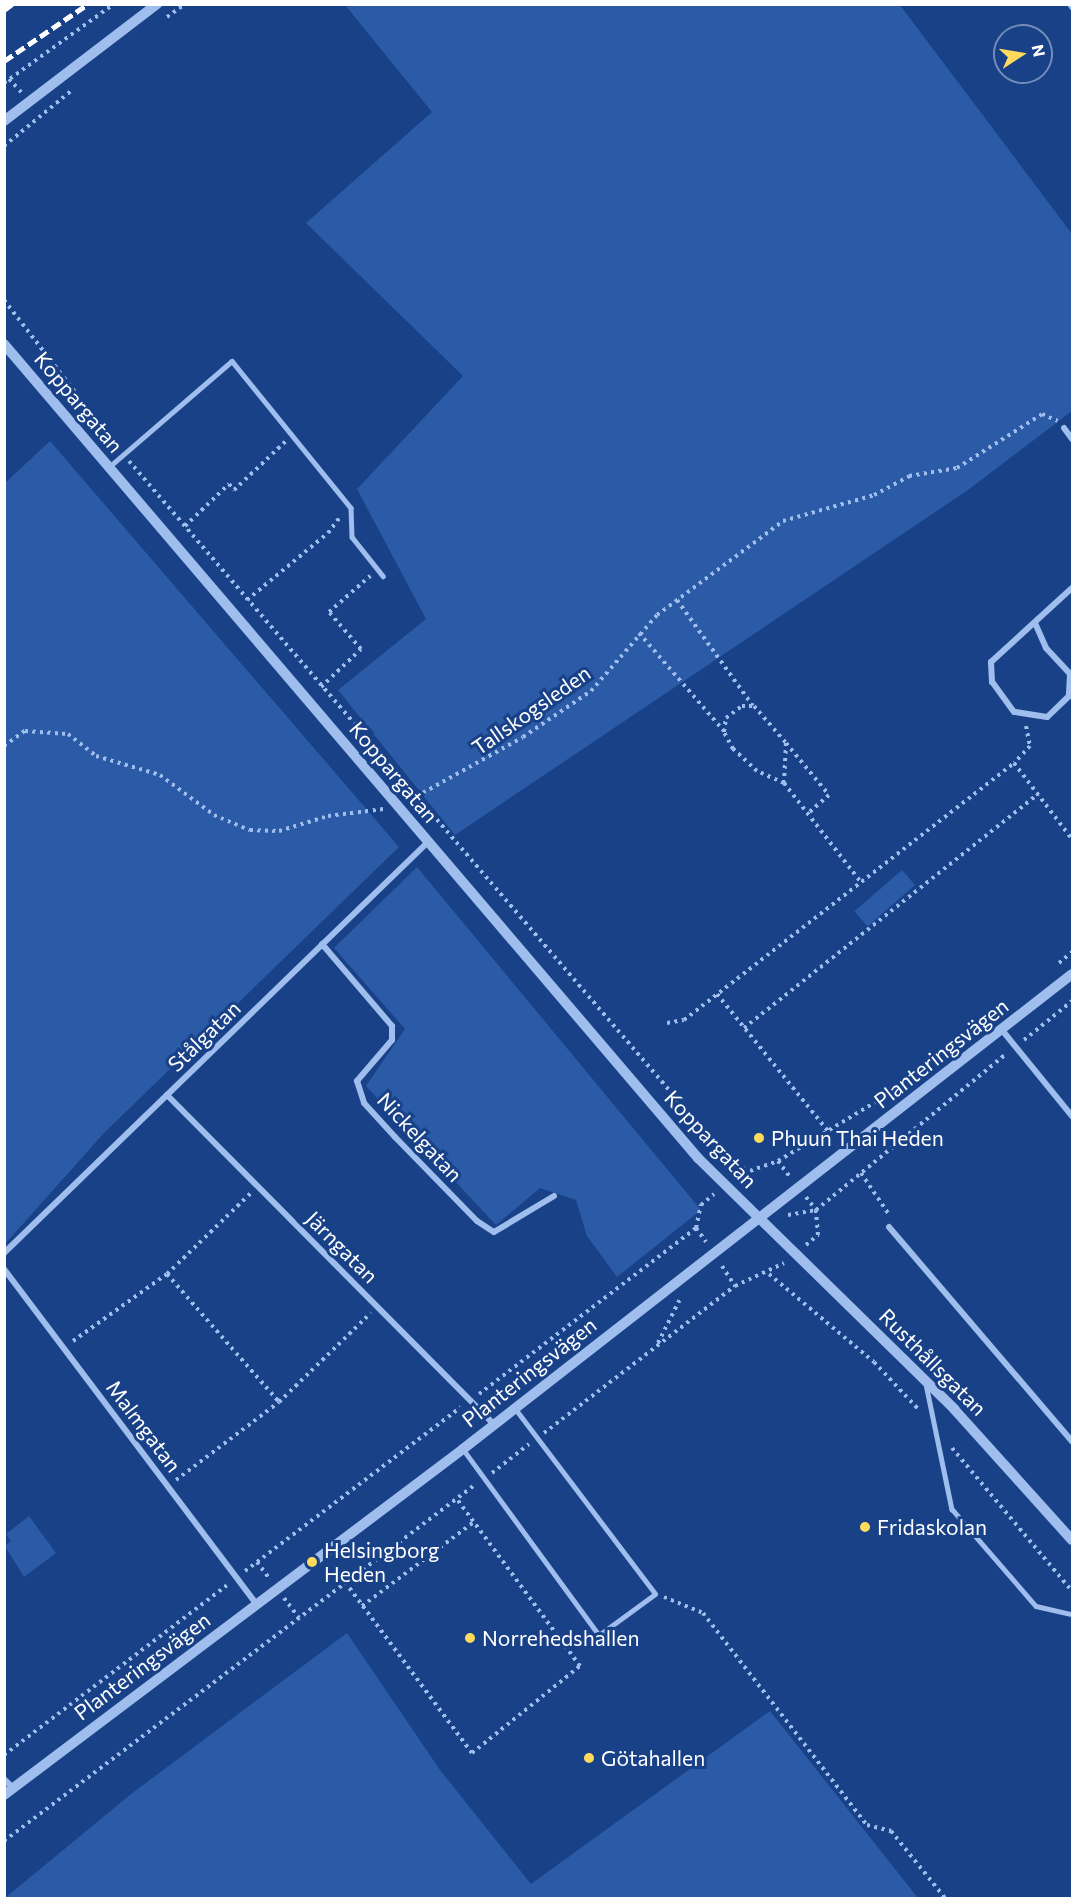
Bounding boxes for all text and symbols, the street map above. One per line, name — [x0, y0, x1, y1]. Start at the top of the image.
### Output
north arrow — [993, 24, 1053, 84]
text: N — [1029, 43, 1050, 58]
street label: Koppargatan — [30, 346, 128, 458]
street label: Tallskogsleden — [467, 660, 595, 760]
street label: Koppargatan — [345, 716, 443, 828]
street label: Planteringsvägen — [869, 993, 1013, 1113]
street label: Stålgatan — [163, 995, 245, 1077]
street label: Koppargatan — [660, 1085, 762, 1193]
street label: Nickelgatan — [372, 1087, 468, 1187]
place label: Phuun Thai Heden — [771, 1125, 944, 1151]
marker: Phuun Thai Heden — [752, 1131, 766, 1145]
street label: Järngatan — [301, 1206, 383, 1288]
street label: Rusthållsgatan — [874, 1303, 992, 1421]
street label: Planteringsvägen — [457, 1312, 601, 1432]
street label: Malmgatan — [101, 1375, 187, 1477]
place label: Fridaskolan — [877, 1514, 987, 1540]
marker: Fridaskolan — [858, 1520, 872, 1534]
place label: Helsingborg Heden — [324, 1537, 439, 1587]
marker: Helsingborg Heden — [305, 1555, 319, 1569]
street label: Planteringsvägen — [69, 1607, 215, 1725]
place label: Norrehedshallen — [482, 1625, 639, 1651]
marker: Norrehedshallen — [463, 1631, 477, 1645]
place label: Götahallen — [601, 1745, 705, 1771]
marker: Götahallen — [582, 1751, 596, 1765]

